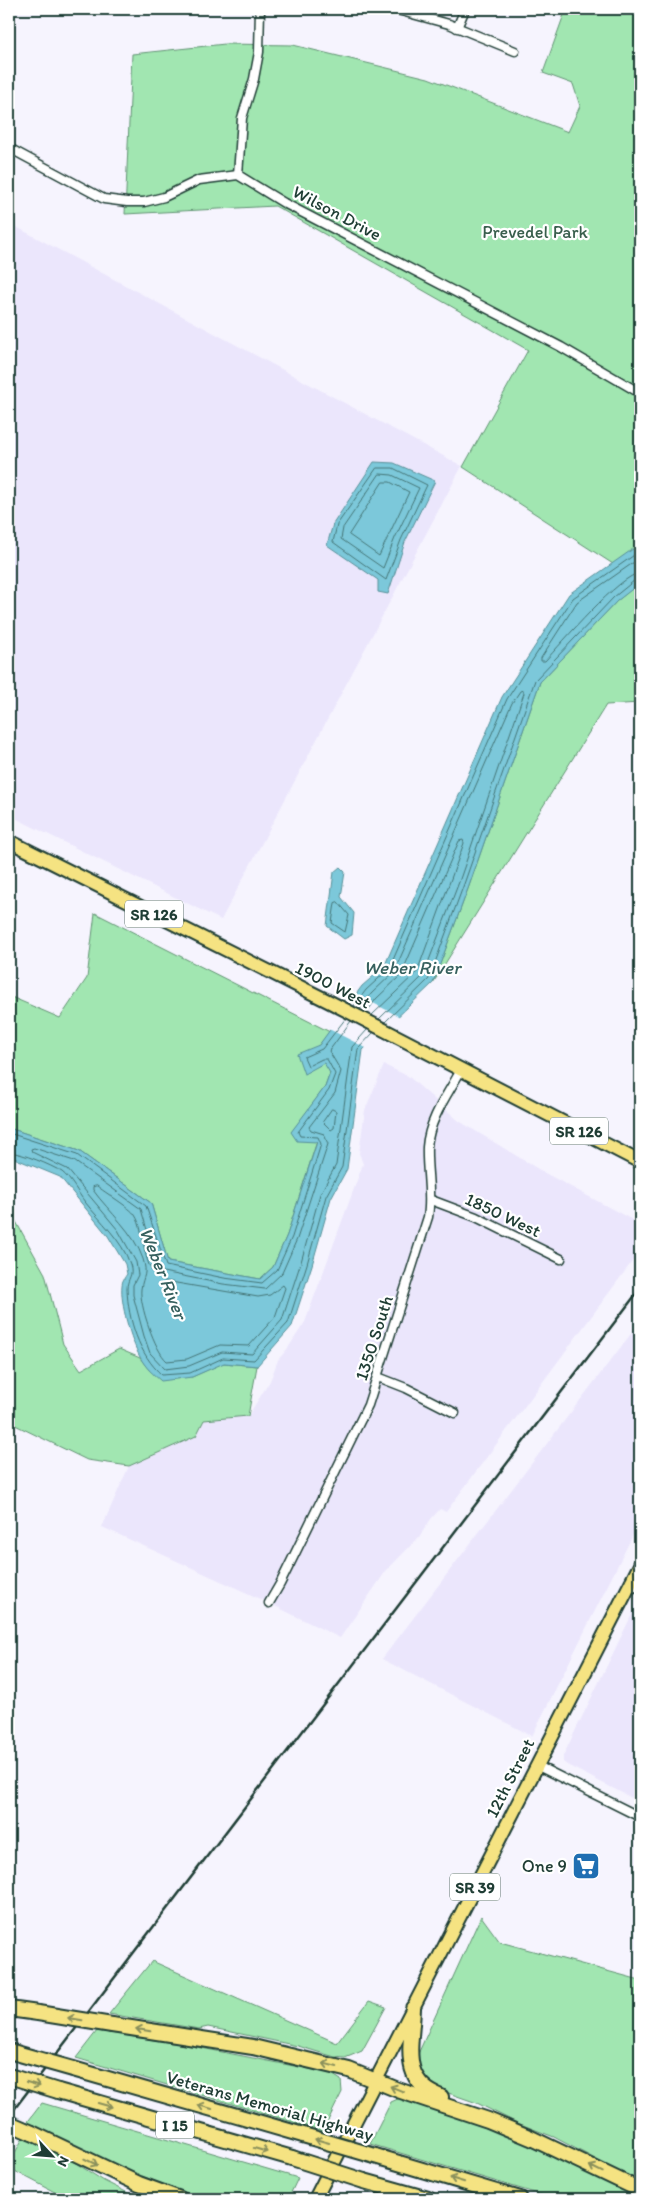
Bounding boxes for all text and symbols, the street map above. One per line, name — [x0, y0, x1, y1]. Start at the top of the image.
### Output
street label: Wilson Drive — [289, 181, 385, 245]
park label: Prevedel Park — [482, 221, 589, 243]
road number: SR 126 — [125, 901, 183, 928]
water label: Weber River — [363, 956, 463, 979]
street label: 1900 West — [291, 957, 375, 1014]
road number: SR 126 — [550, 1118, 608, 1144]
street label: 1850 West — [462, 1188, 545, 1242]
water label: Weber River — [135, 1224, 193, 1325]
street label: 1350 South — [350, 1293, 398, 1383]
street label: 12th Street — [481, 1735, 539, 1821]
supermarket icon: One 9 — [571, 1851, 601, 1881]
place label: One 9 — [522, 1855, 567, 1877]
road number: SR 39 — [450, 1874, 500, 1900]
one-way arrow — [67, 2014, 83, 2024]
one-way arrow — [136, 2025, 152, 2035]
one-way arrow — [323, 2059, 339, 2069]
street label: Veterans Memorial Highway — [164, 2066, 377, 2146]
one-way arrow — [25, 2079, 41, 2089]
one-way arrow — [390, 2084, 405, 2094]
one-way arrow — [96, 2100, 112, 2110]
one-way arrow — [198, 2101, 214, 2111]
road number: I 15 — [156, 2112, 194, 2138]
north arrow — [28, 2130, 78, 2180]
one-way arrow — [314, 2135, 330, 2145]
one-way arrow — [253, 2145, 269, 2155]
text: N — [54, 2154, 73, 2169]
one-way arrow — [84, 2157, 99, 2167]
one-way arrow — [589, 2164, 604, 2174]
one-way arrow — [449, 2175, 465, 2185]

